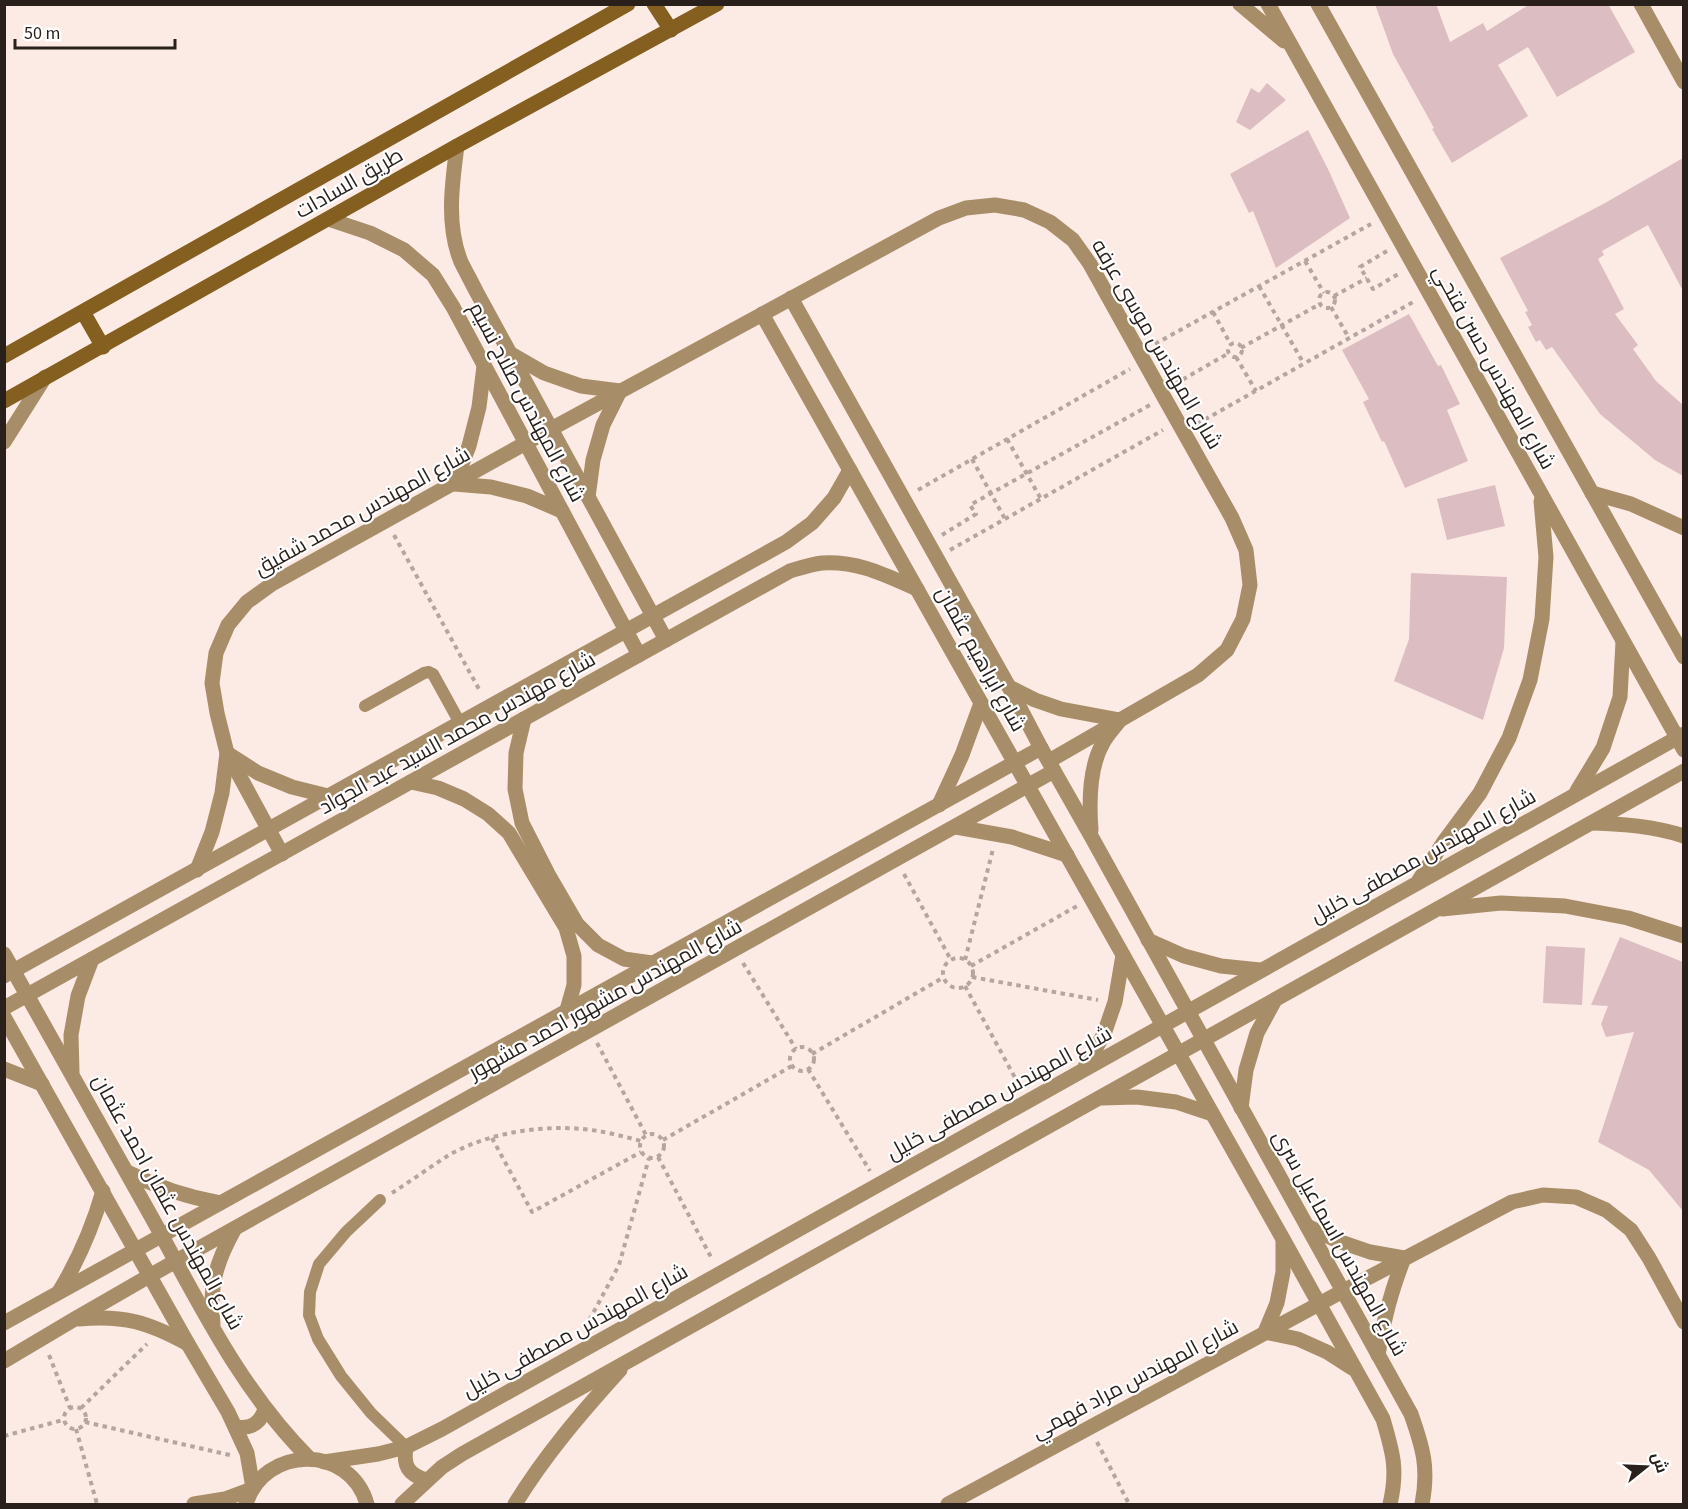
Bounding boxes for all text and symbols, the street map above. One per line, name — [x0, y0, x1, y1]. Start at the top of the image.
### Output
scale bar — [15, 12, 176, 50]
text: 50 m — [24, 21, 60, 46]
street label: طريق السادات — [289, 140, 409, 226]
street label: شارع المهندس موسى عرفه — [1084, 233, 1230, 455]
street label: شارع المهندس حسن فتحي — [1424, 259, 1563, 475]
street label: شارع المهندس صلاح نسيم — [461, 297, 593, 507]
street label: شارع المهندس محمد شفيق — [249, 439, 475, 583]
street label: شارع ابراهيم عثمان — [929, 581, 1033, 737]
street label: شارع مهندس محمد السيد عبد الجواد — [313, 644, 601, 822]
street label: شارع المهندس مصطفى خليل — [1305, 781, 1541, 931]
street label: شارع المهندس مشهور احمد مشهور — [462, 911, 747, 1087]
street label: شارع المهندس مصطفى خليل — [881, 1018, 1117, 1168]
street label: شارع المهندس عثمان احمد عثمان — [85, 1069, 251, 1335]
street label: شارع المهندس اسماعيل سرى — [1265, 1124, 1415, 1362]
street label: شارع المهندس مصطفى خليل — [457, 1256, 693, 1406]
street label: شارع المهندس مراد فهمي — [1026, 1312, 1244, 1447]
north arrow — [1616, 1437, 1676, 1497]
text: ش — [1646, 1450, 1673, 1476]

